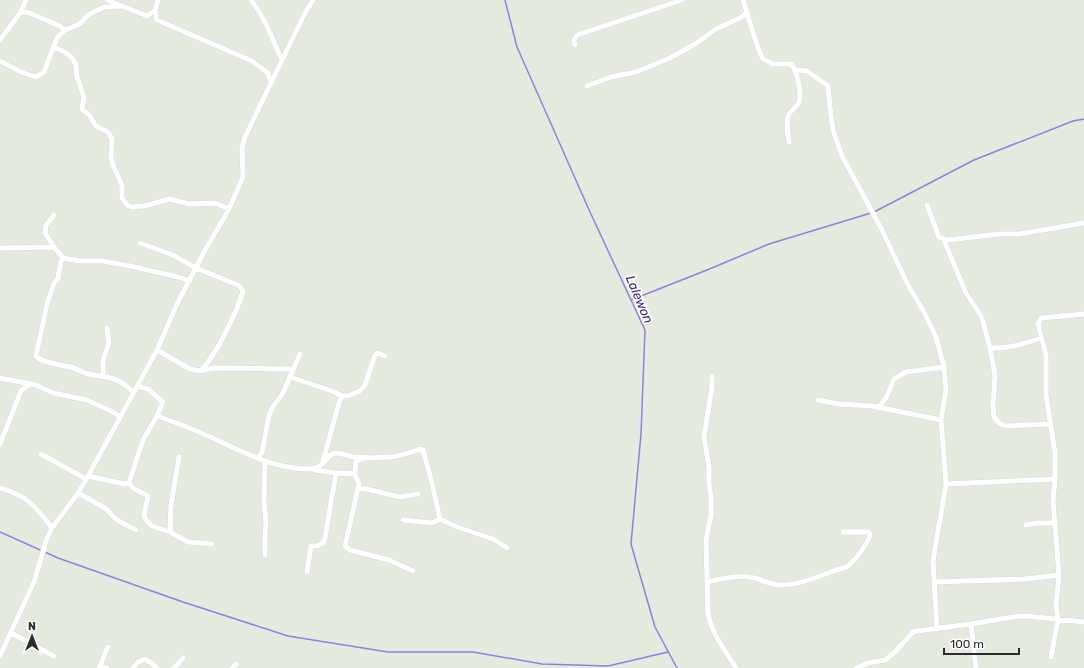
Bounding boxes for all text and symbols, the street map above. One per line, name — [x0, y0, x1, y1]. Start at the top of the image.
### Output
water label: Lalewon — [623, 273, 656, 326]
north arrow — [12, 616, 52, 656]
text: N — [28, 620, 36, 633]
scale bar — [944, 630, 1019, 656]
text: 100 m — [950, 637, 984, 651]

